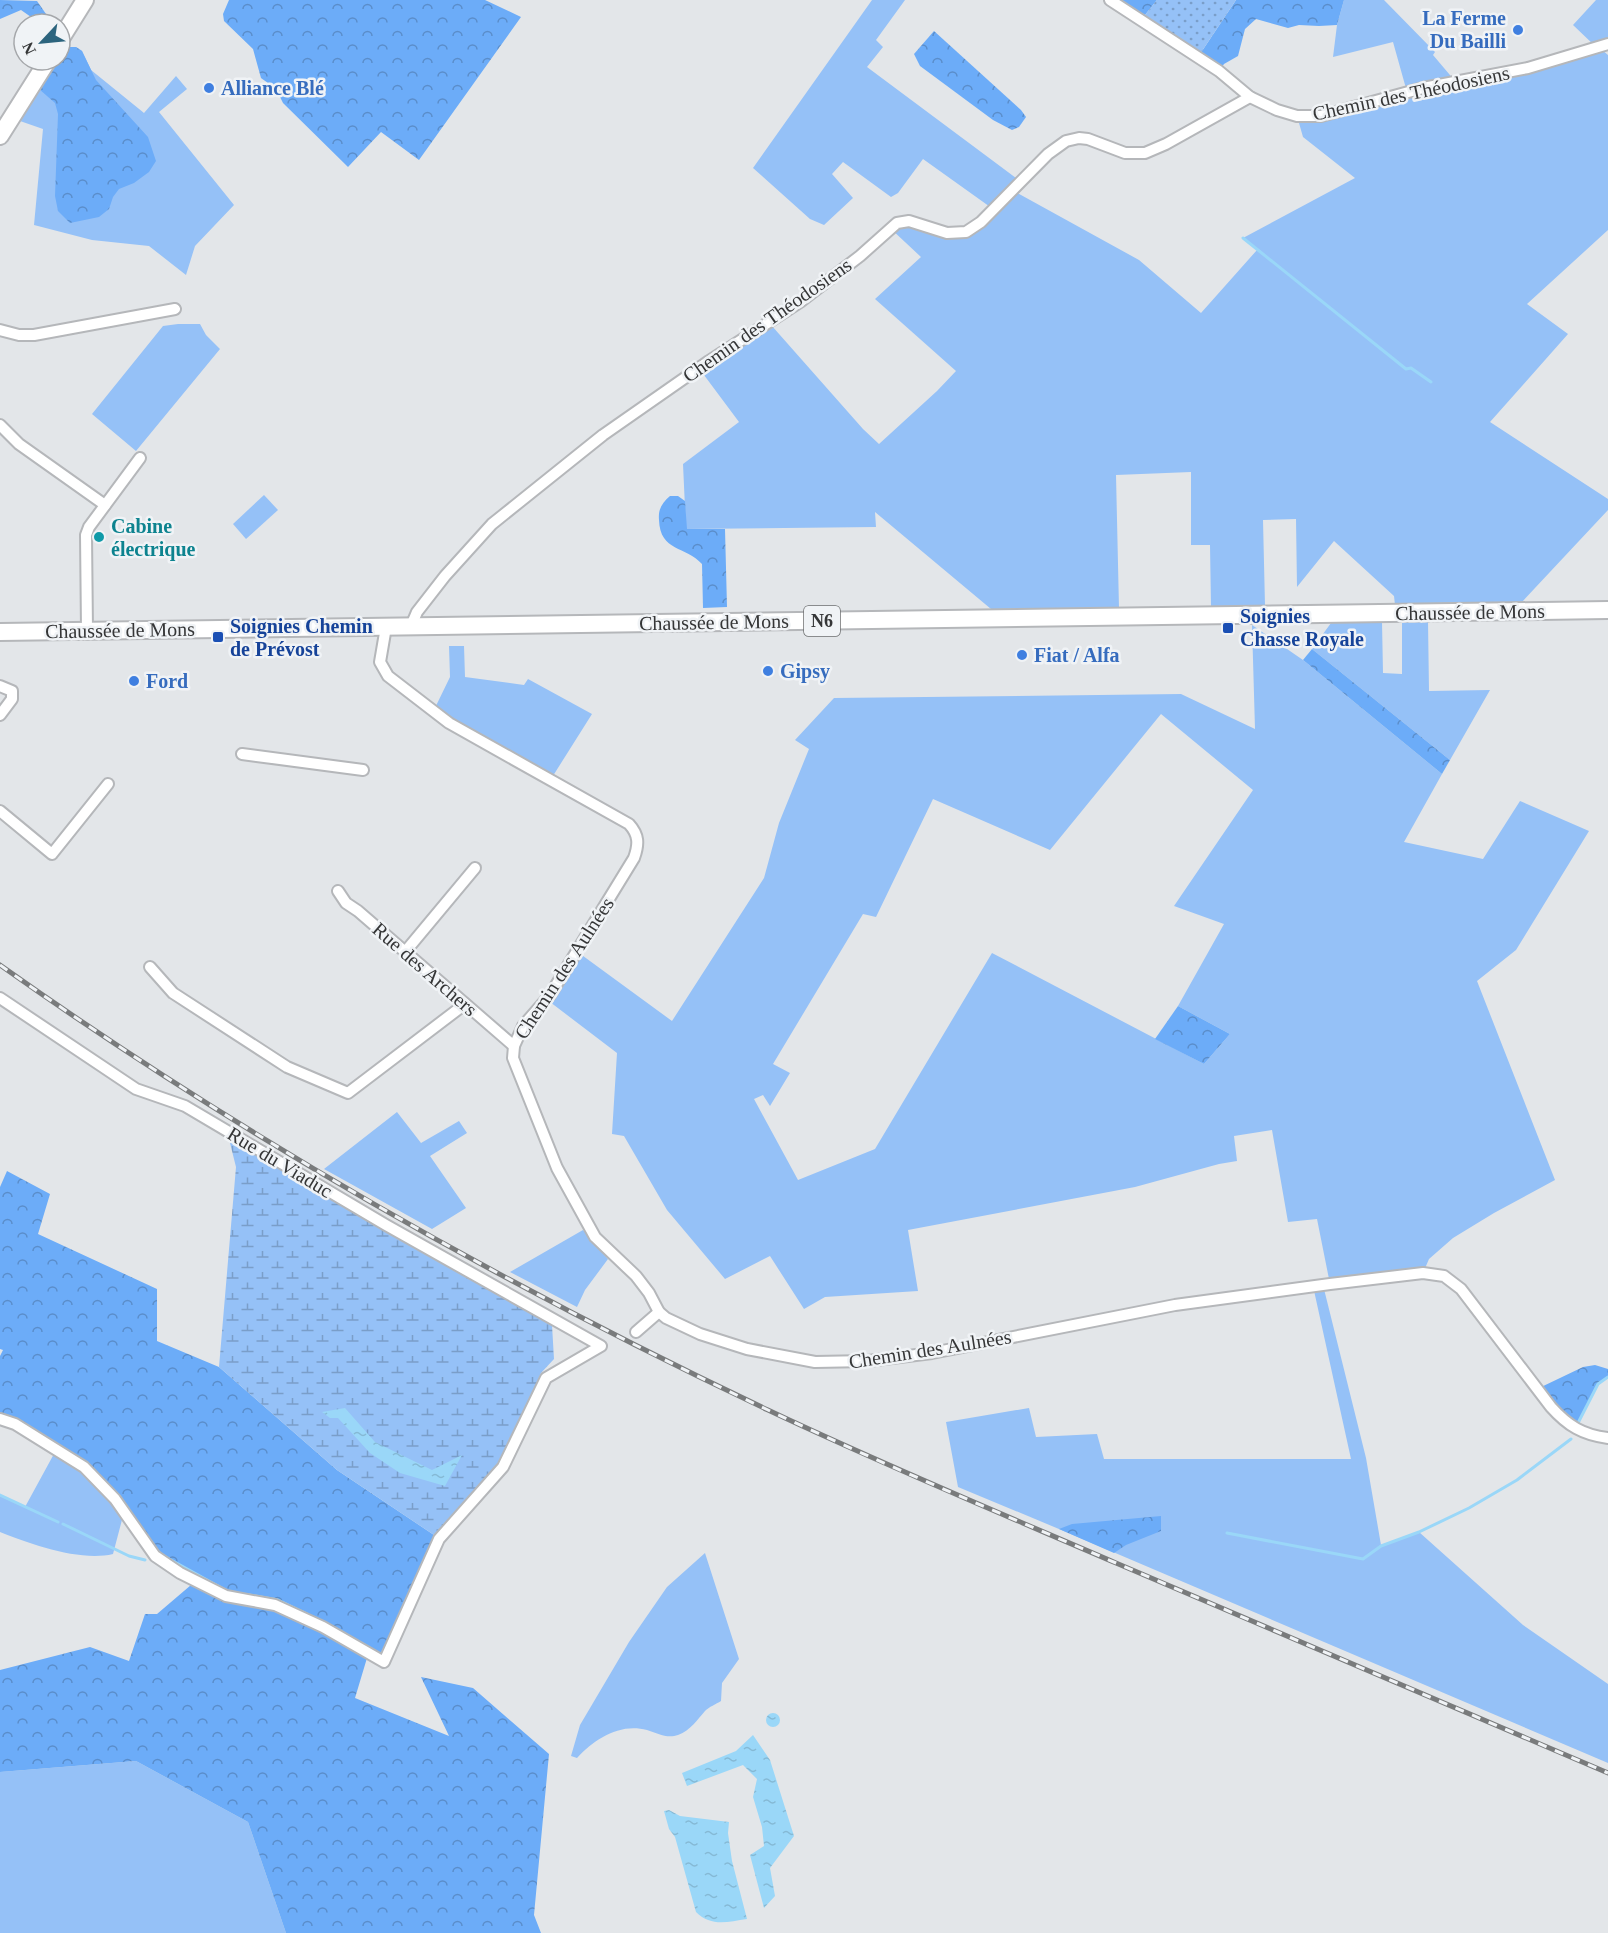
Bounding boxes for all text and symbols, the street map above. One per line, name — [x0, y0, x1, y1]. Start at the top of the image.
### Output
place label: La Ferme Du Bailli — [1422, 7, 1506, 52]
north arrow — [12, 12, 72, 72]
marker: La Ferme Du Bailli — [1511, 23, 1525, 37]
text: N — [19, 39, 39, 57]
street label: Chemin des Théodosiens — [1311, 61, 1512, 125]
place label: Alliance Blé — [221, 77, 324, 99]
marker: Alliance Blé — [202, 81, 216, 95]
street label: Chemin des Théodosiens — [678, 253, 856, 387]
place label: Cabine électrique — [111, 515, 196, 561]
marker: Cabine électrique — [92, 530, 106, 544]
street label: Chaussée de Mons — [1395, 600, 1545, 624]
place label: Soignies Chasse Royale — [1240, 605, 1364, 651]
road number: N6 — [804, 606, 840, 636]
street label: Chaussée de Mons — [639, 610, 789, 634]
place label: Soignies Chemin de Prévost — [230, 615, 373, 660]
street label: Chaussée de Mons — [45, 618, 195, 642]
marker: Soignies Chasse Royale — [1221, 621, 1235, 635]
marker: Soignies Chemin de Prévost — [211, 630, 225, 644]
place label: Fiat / Alfa — [1034, 644, 1120, 666]
marker: Fiat / Alfa — [1015, 648, 1029, 662]
place label: Gipsy — [780, 660, 830, 683]
marker: Gipsy — [761, 664, 775, 678]
place label: Ford — [146, 670, 188, 692]
marker: Ford — [127, 674, 141, 688]
street label: Chemin des Aulnées — [510, 893, 618, 1043]
street label: Rue des Archers — [368, 918, 482, 1020]
street label: Rue du Viaduc — [224, 1122, 337, 1202]
street label: Chemin des Aulnées — [847, 1325, 1013, 1373]

